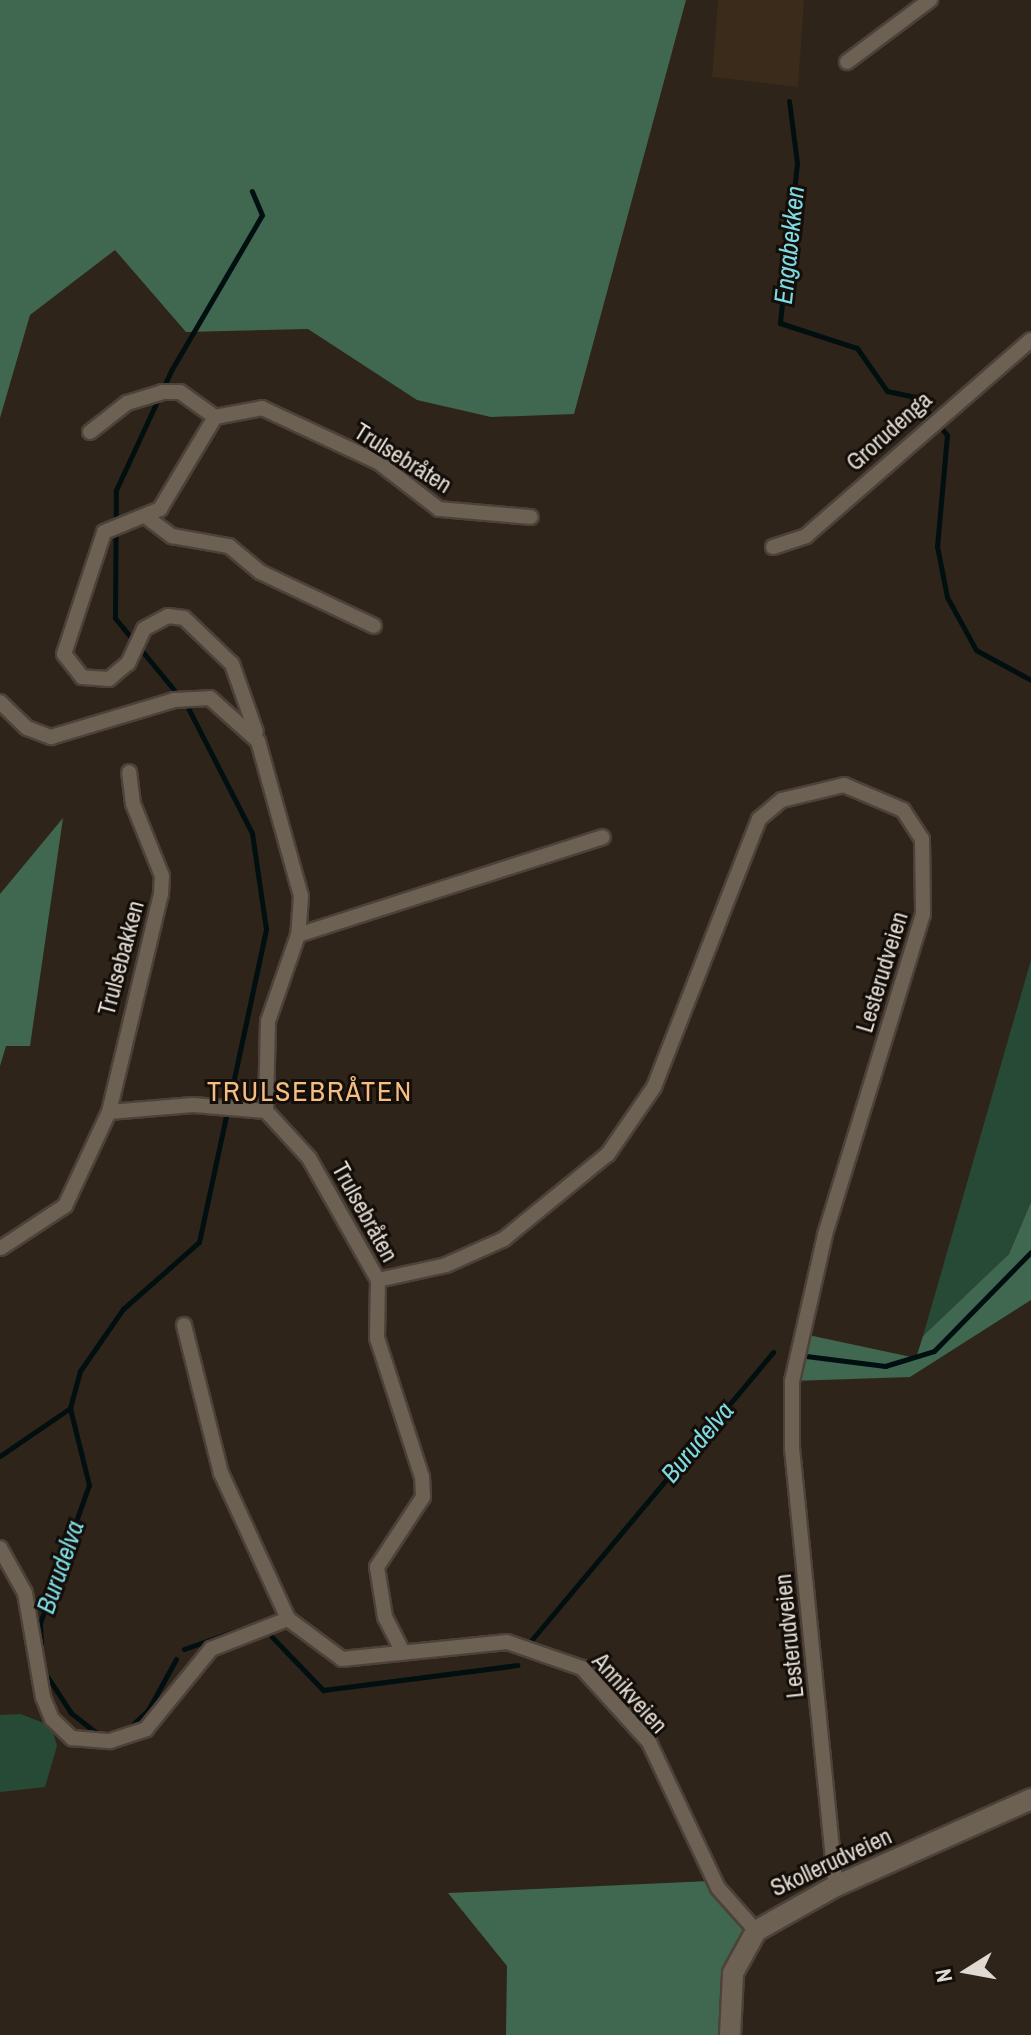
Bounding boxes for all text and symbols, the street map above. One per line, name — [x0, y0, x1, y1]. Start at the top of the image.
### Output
water label: Engabekken — [767, 184, 811, 306]
street label: Grorudenga — [840, 385, 938, 477]
street label: Trulsebråten — [349, 417, 457, 499]
street label: Trulsebakken — [92, 898, 150, 1018]
street label: Lesterudveien — [850, 908, 914, 1036]
district label: TRULSEBRÅTEN — [207, 1074, 413, 1108]
street label: Trulsebråten — [326, 1157, 404, 1267]
water label: Burudelva — [654, 1395, 740, 1489]
water label: Burudelva — [30, 1517, 90, 1617]
street label: Lesterudveien — [768, 1572, 810, 1700]
street label: Annikveien — [586, 1647, 674, 1739]
street label: Skollerudveien — [766, 1821, 896, 1903]
north arrow — [927, 1931, 1007, 2011]
text: N — [927, 1966, 959, 1985]

